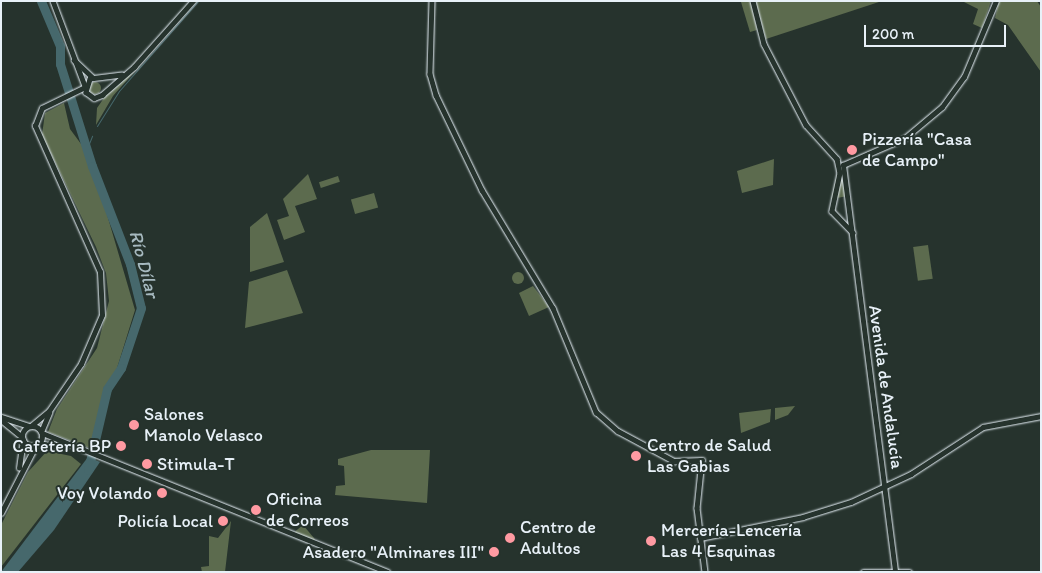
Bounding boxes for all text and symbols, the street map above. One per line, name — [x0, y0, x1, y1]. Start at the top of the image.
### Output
scale bar — [867, 15, 1010, 47]
text: 200 m — [872, 25, 914, 43]
place label: Pizzería "Casa de Campo" — [862, 129, 971, 172]
marker: Pizzería "Casa de Campo" — [846, 144, 858, 156]
water label: Río Dílar — [124, 227, 164, 301]
street label: Avenida de Andalucía — [864, 303, 908, 471]
place label: Salones Manolo Velasco — [144, 404, 263, 446]
marker: Salones Manolo Velasco — [128, 419, 140, 431]
place label: Cafetería BP — [12, 435, 111, 457]
place label: Centro de Salud Las Gabias — [647, 435, 771, 478]
marker: Cafetería BP — [115, 440, 127, 452]
marker: Centro de Salud Las Gabias — [629, 449, 643, 463]
place label: Stimula-T — [157, 453, 235, 475]
marker: Stimula-T — [141, 458, 153, 470]
place label: Voy Volando — [59, 482, 152, 504]
marker: Voy Volando — [156, 487, 168, 499]
place label: Oficina de Correos — [266, 489, 349, 532]
marker: Oficina de Correos — [250, 504, 262, 516]
place label: Policía Local — [117, 510, 213, 532]
marker: Policía Local — [217, 515, 229, 527]
place label: Centro de Adultos — [520, 517, 596, 560]
place label: Mercería-Lencería Las 4 Esquinas — [661, 520, 802, 562]
marker: Centro de Adultos — [504, 532, 516, 544]
marker: Mercería-Lencería Las 4 Esquinas — [645, 535, 657, 547]
place label: Asadero "Alminares III" — [303, 541, 484, 563]
marker: Asadero "Alminares III" — [488, 546, 500, 558]

